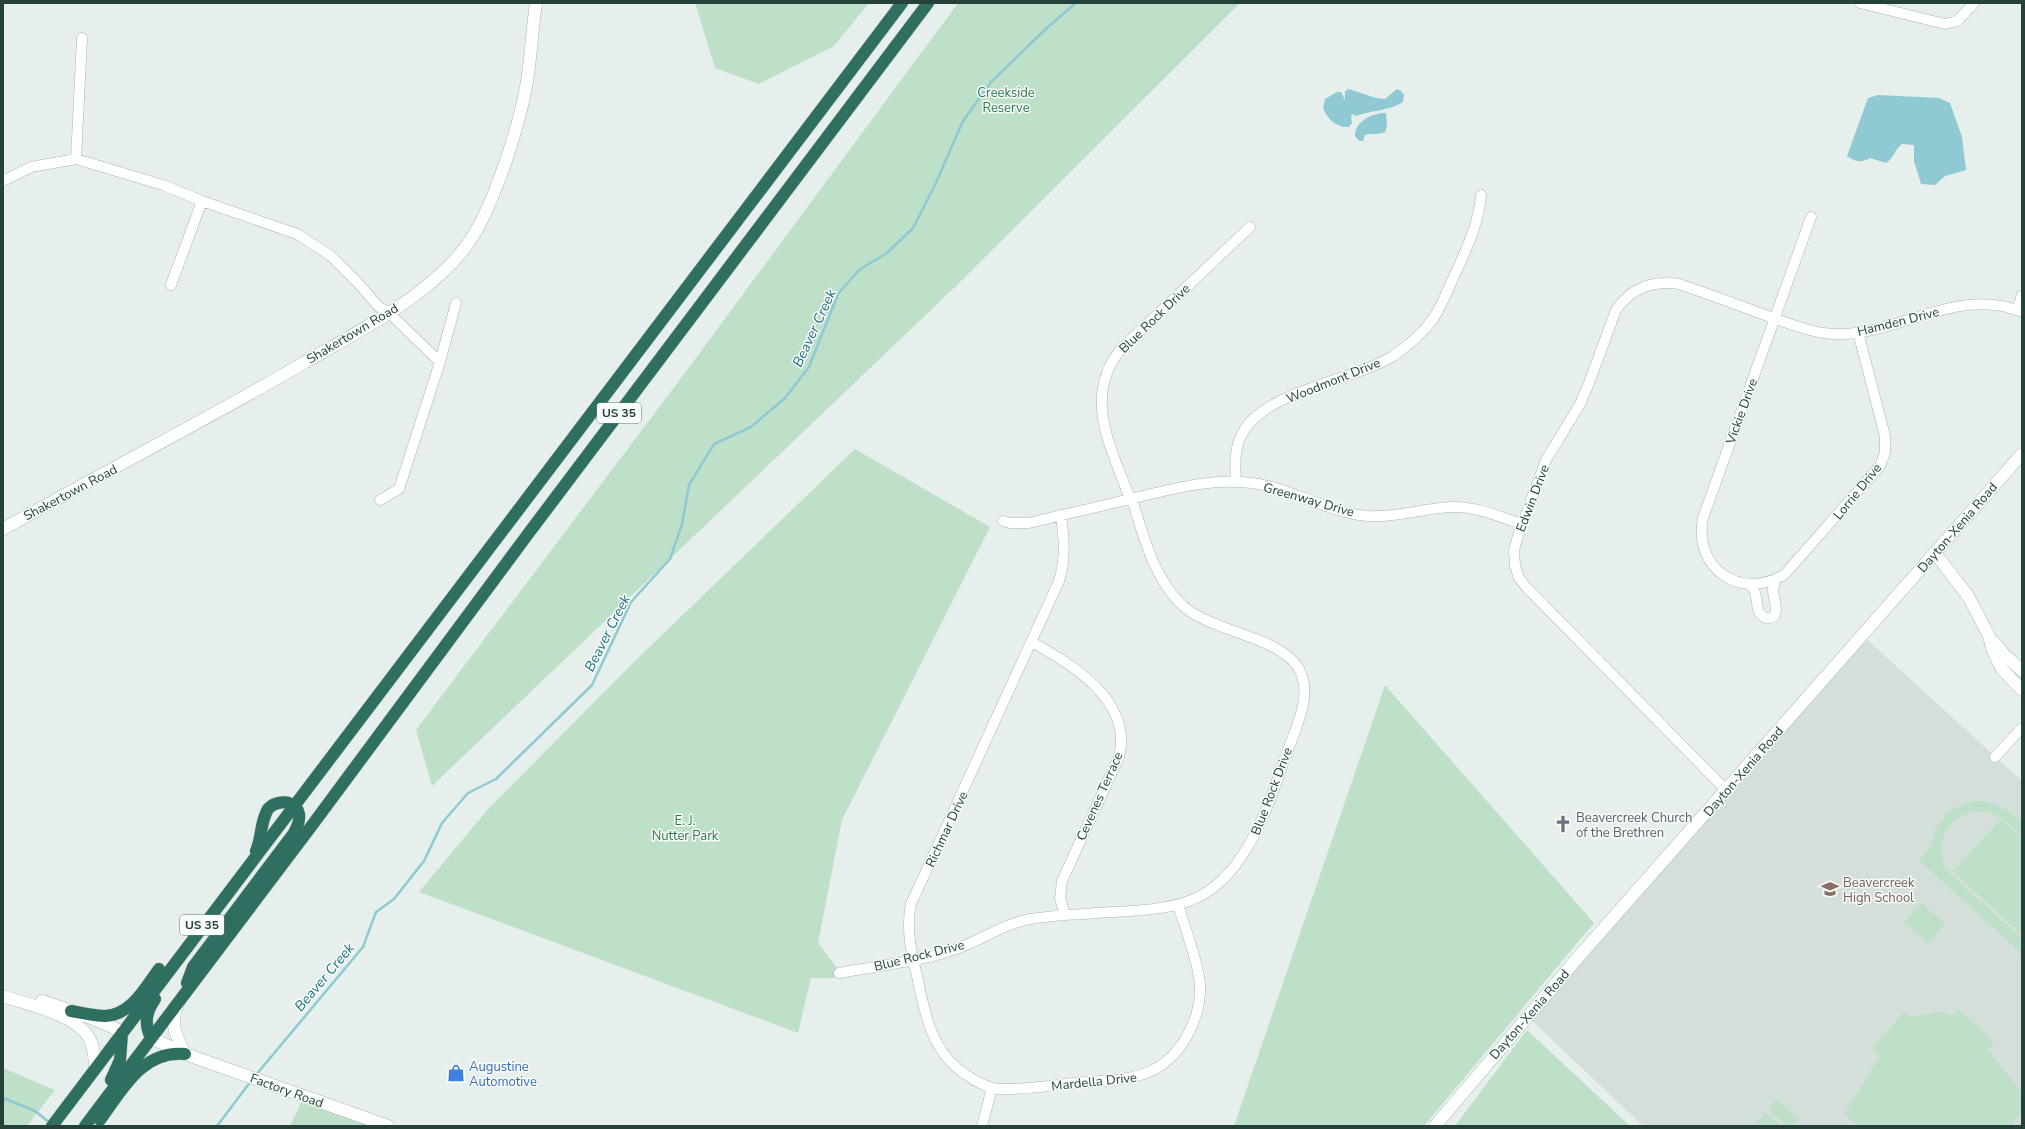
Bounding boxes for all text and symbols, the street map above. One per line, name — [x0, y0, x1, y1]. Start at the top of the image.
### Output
park label: Creekside Reserve — [977, 84, 1035, 117]
street label: Blue Rock Drive — [1115, 280, 1194, 357]
water label: Beaver Creek — [788, 285, 841, 370]
street label: Shakertown Road — [303, 299, 402, 368]
street label: Hamden Drive — [1855, 303, 1941, 341]
street label: Woodmont Drive — [1284, 354, 1383, 408]
street label: Vickie Drive — [1721, 376, 1762, 448]
road number: US 35 — [597, 403, 641, 423]
street label: Lorrie Drive — [1829, 460, 1886, 524]
street label: Shakertown Road — [20, 461, 121, 525]
street label: Edwin Drive — [1512, 462, 1554, 535]
street label: Greenway Drive — [1261, 478, 1356, 522]
street label: Dayton-Xenia Road — [1914, 479, 2002, 576]
water label: Beaver Creek — [580, 591, 635, 675]
street label: Dayton-Xenia Road — [1700, 723, 1788, 820]
street label: Blue Rock Drive — [1247, 745, 1297, 838]
street label: Cevenes Terrace — [1072, 749, 1128, 844]
street label: Richmar Drive — [921, 788, 972, 870]
place label: Beavercreek Church of the Brethren — [1576, 809, 1692, 842]
park label: E. J. Nutter Park — [652, 812, 719, 845]
church icon: Beavercreek Church of the Brethren — [1553, 814, 1573, 834]
place label: Beavercreek High School — [1843, 874, 1915, 907]
school or university icon: Beavercreek High School — [1820, 879, 1840, 899]
road number: US 35 — [180, 915, 224, 935]
street label: Blue Rock Drive — [872, 936, 966, 976]
water label: Beaver Creek — [290, 938, 359, 1015]
street label: Dayton-Xenia Road — [1486, 966, 1574, 1063]
place label: Augustine Automotive — [469, 1058, 537, 1091]
shop icon: Augustine Automotive — [446, 1063, 466, 1083]
street label: Factory Road — [247, 1069, 326, 1113]
street label: Mardella Drive — [1050, 1069, 1138, 1095]

